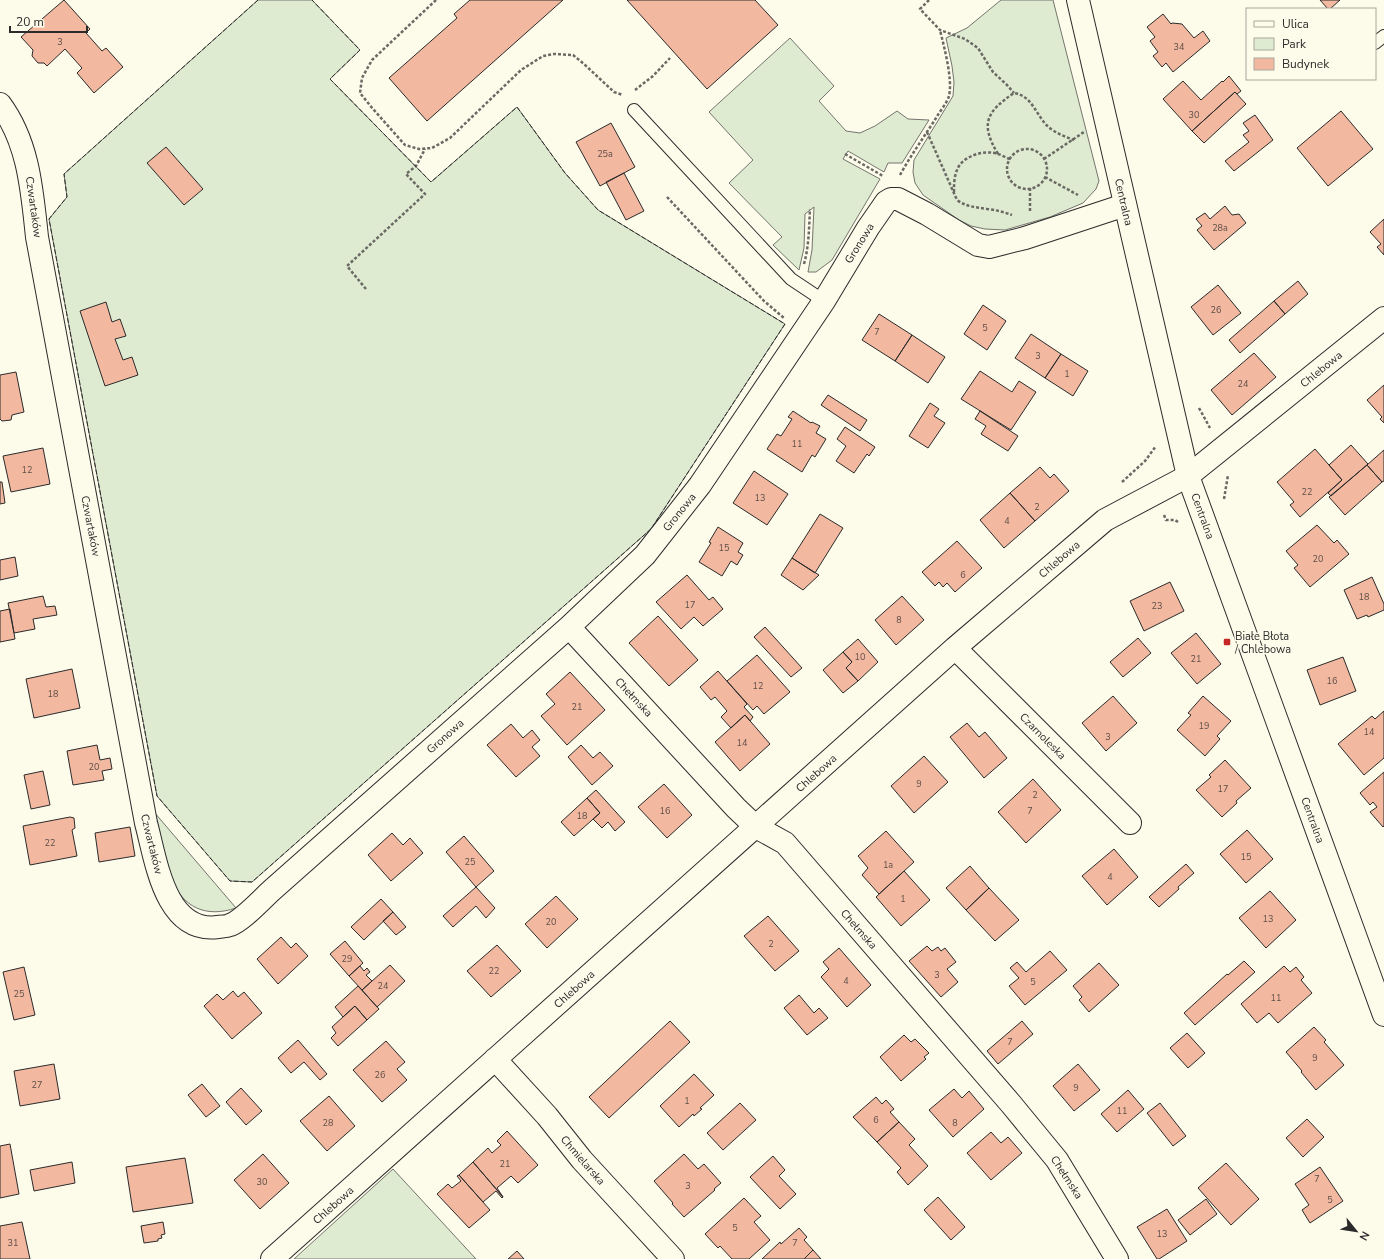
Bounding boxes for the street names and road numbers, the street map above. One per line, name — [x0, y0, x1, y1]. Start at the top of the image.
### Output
street label: Czwartaków — [22, 175, 45, 239]
street label: Centralna — [1111, 177, 1136, 227]
street label: Gronowa — [841, 220, 878, 266]
street label: Chlebowa — [1297, 348, 1346, 391]
street label: Gronowa — [659, 490, 700, 535]
street label: Centralna — [1187, 491, 1218, 541]
street label: Czwartaków — [77, 494, 104, 558]
street label: Chlebowa — [1035, 537, 1083, 581]
street label: Chełmska — [612, 674, 656, 720]
street label: Czarnoleska — [1016, 710, 1069, 763]
street label: Gronowa — [424, 716, 467, 757]
street label: Chlebowa — [793, 751, 840, 796]
street label: Centralna — [1297, 795, 1328, 845]
street label: Czwartaków — [137, 812, 166, 876]
street label: Chełmska — [837, 906, 880, 953]
street label: Chlebowa — [551, 967, 598, 1012]
street label: Chmielarska — [557, 1132, 608, 1188]
street label: Chełmska — [1047, 1153, 1086, 1202]
street label: Chlebowa — [310, 1183, 357, 1228]

